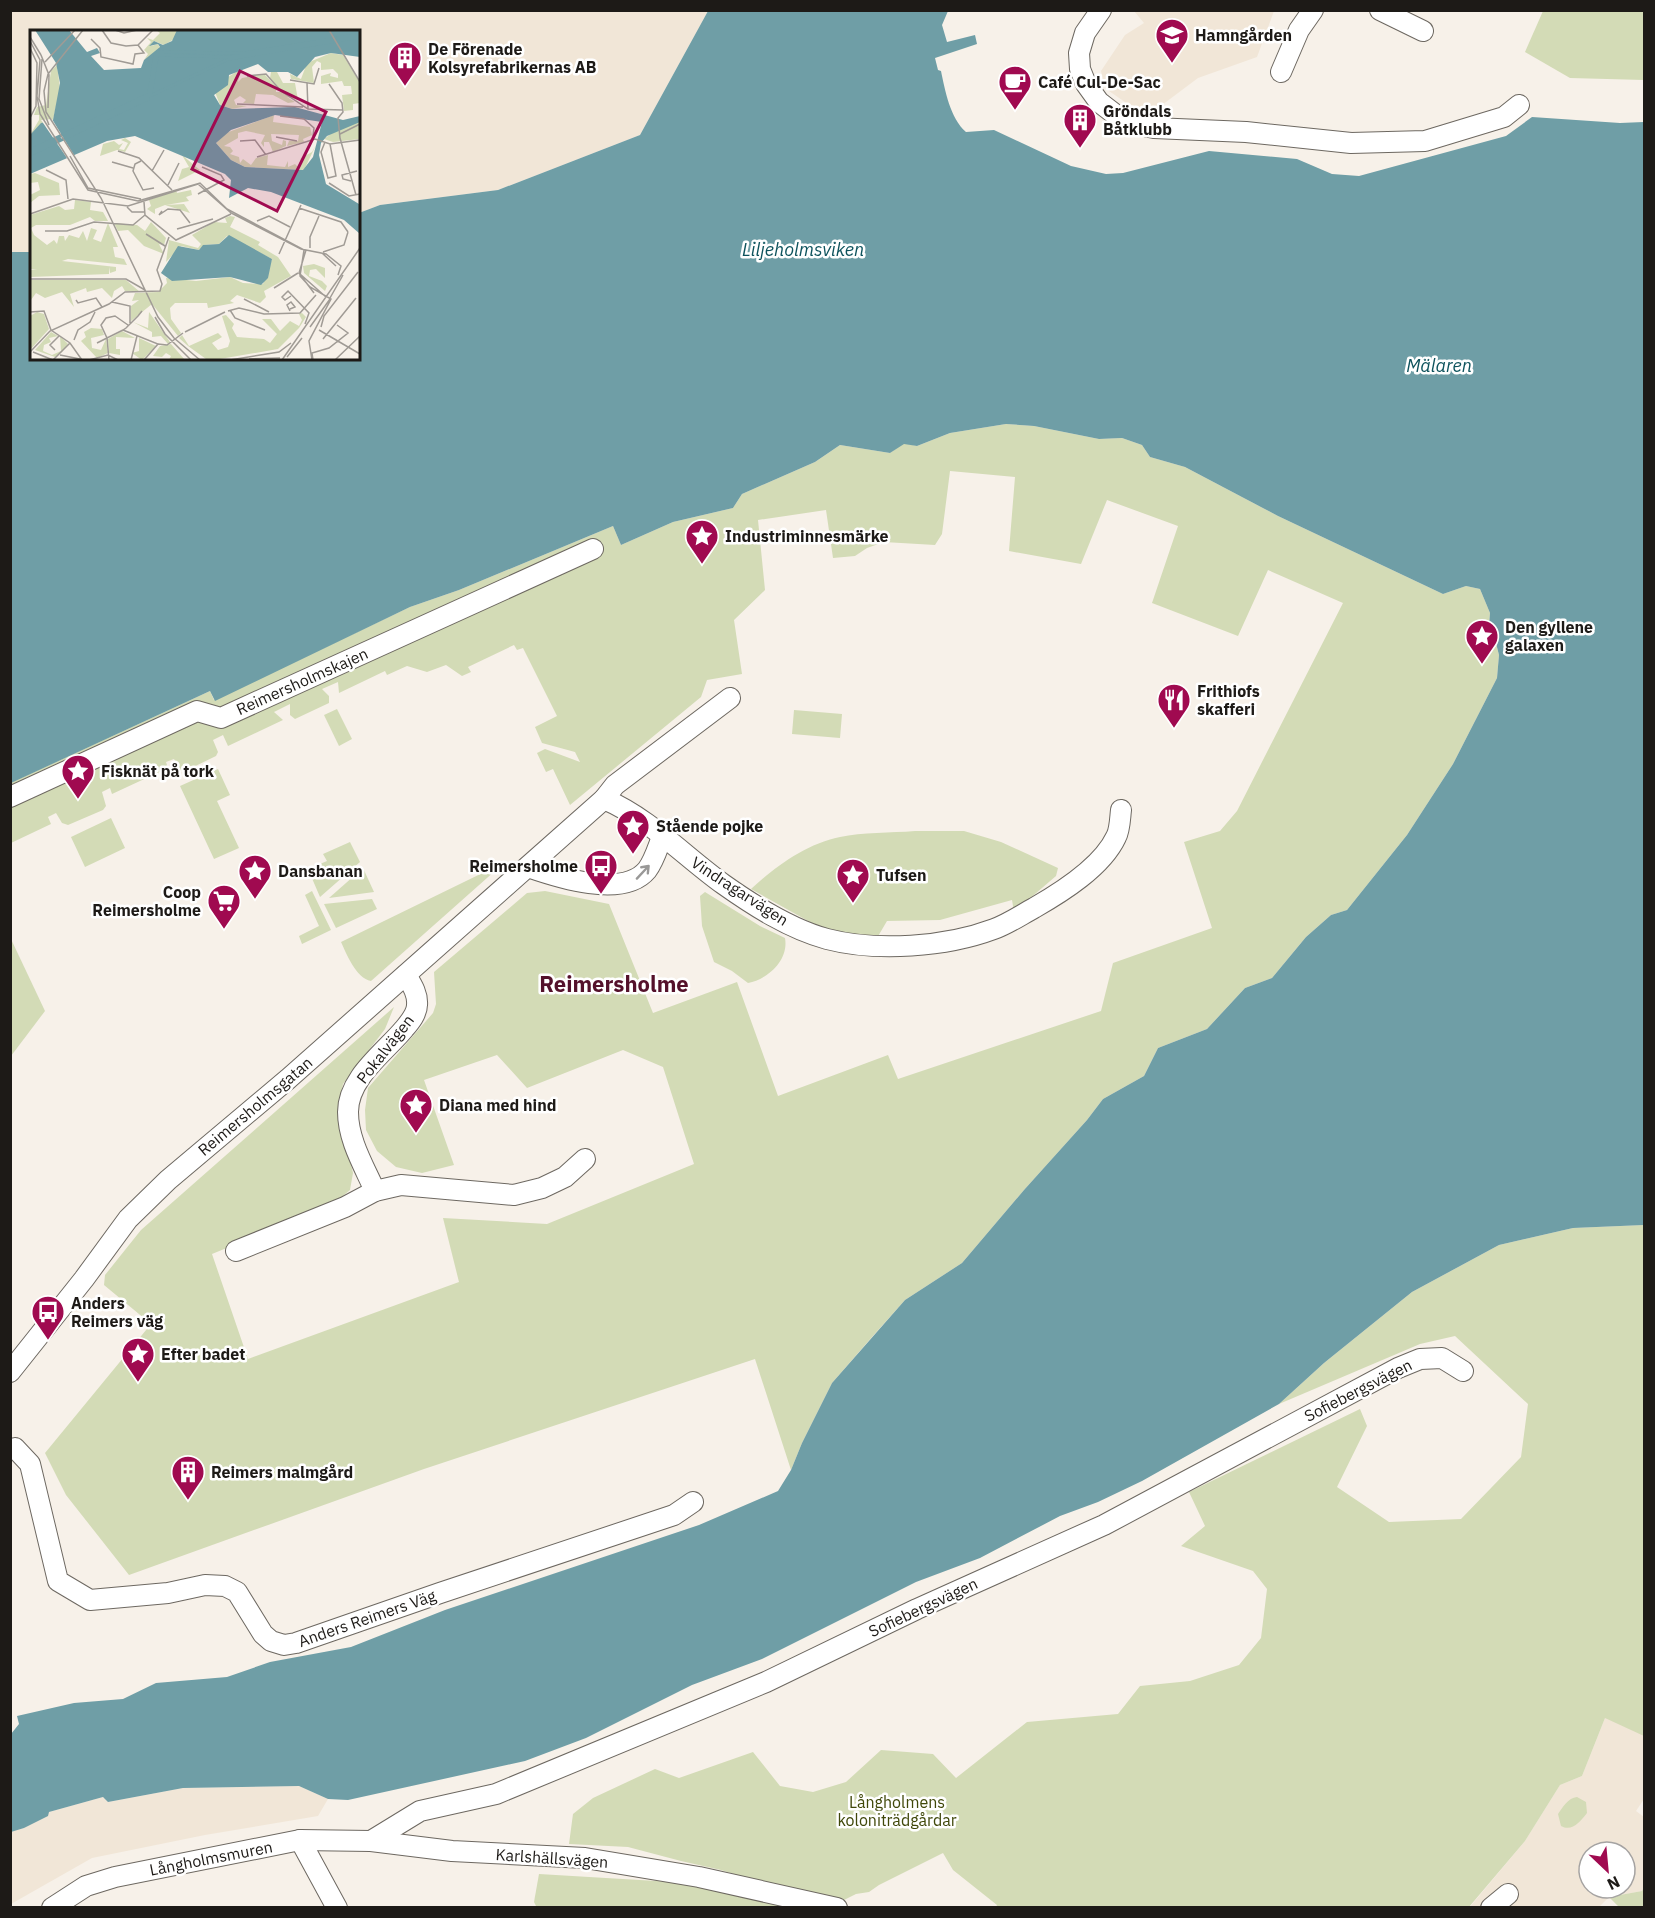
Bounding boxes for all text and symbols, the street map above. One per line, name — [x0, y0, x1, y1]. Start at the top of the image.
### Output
school or university icon: Hamngården — [1154, 17, 1190, 64]
place label: Hamngården — [1195, 25, 1292, 45]
inset map — [30, 30, 360, 360]
place label: De Förenade Kolsyrefabrikernas AB — [428, 39, 597, 77]
building icon: De Förenade Kolsyrefabrikernas AB — [387, 40, 423, 87]
cafe icon: Café Cul-De-Sac — [997, 64, 1033, 111]
place label: Café Cul-De-Sac — [1038, 72, 1161, 92]
place label: Gröndals Båtklubb — [1103, 101, 1172, 139]
building icon: Gröndals Båtklubb — [1062, 102, 1098, 149]
water label: Liljeholmsviken — [742, 238, 864, 261]
water label: Mälaren — [1406, 354, 1472, 377]
place icon: Industriminnesmärke — [684, 518, 720, 565]
place label: Industriminnesmärke — [725, 526, 889, 546]
place label: Den gyllene galaxen — [1505, 617, 1593, 655]
place icon: Den gyllene galaxen — [1464, 618, 1500, 665]
street label: Reimersholmskajen — [233, 643, 371, 719]
place label: Frithiofs skafferi — [1197, 681, 1260, 719]
restaurant icon: Frithiofs skafferi — [1156, 682, 1192, 729]
place icon: Fisknät på tork — [60, 753, 96, 800]
place label: Fisknät på tork — [101, 761, 215, 781]
place icon: Stående pojke — [615, 808, 651, 855]
place label: Stående pojke — [656, 816, 763, 836]
bus stop icon: Reimersholme — [583, 848, 619, 895]
street label: Vindragarvägen — [688, 852, 792, 930]
place icon: Dansbanan — [237, 853, 273, 900]
place label: Reimersholme — [469, 856, 578, 876]
place icon: Tufsen — [835, 857, 871, 904]
place label: Dansbanan — [278, 861, 363, 881]
one-way arrow — [636, 864, 650, 879]
place label: Tufsen — [876, 865, 927, 885]
place label: Coop Reimersholme — [92, 882, 201, 920]
supermarket icon: Coop Reimersholme — [206, 883, 242, 930]
district label: Reimersholme — [539, 969, 689, 998]
street label: Pokalvägen — [352, 1011, 418, 1087]
street label: Reimersholmsgatan — [194, 1052, 316, 1160]
place icon: Diana med hind — [398, 1087, 434, 1134]
place label: Diana med hind — [439, 1095, 556, 1115]
place label: Anders Reimers väg — [71, 1293, 163, 1331]
bus stop icon: Anders Reimers väg — [30, 1294, 66, 1341]
place icon: Efter badet — [120, 1336, 156, 1383]
place label: Efter badet — [161, 1344, 245, 1364]
street label: Sofiebergsvägen — [1301, 1354, 1415, 1426]
building icon: Reimers malmgård — [170, 1454, 206, 1501]
place label: Reimers malmgård — [211, 1462, 353, 1482]
street label: Sofiebergsvägen — [865, 1573, 981, 1641]
street label: Anders Reimers Väg — [296, 1585, 439, 1651]
park label: Långholmens koloniträdgårdar — [837, 1792, 957, 1830]
street label: Långholmsmuren — [148, 1836, 274, 1880]
north arrow — [1577, 1840, 1637, 1900]
street label: Karlshällsvägen — [495, 1844, 609, 1872]
text: N — [1604, 1872, 1623, 1895]

